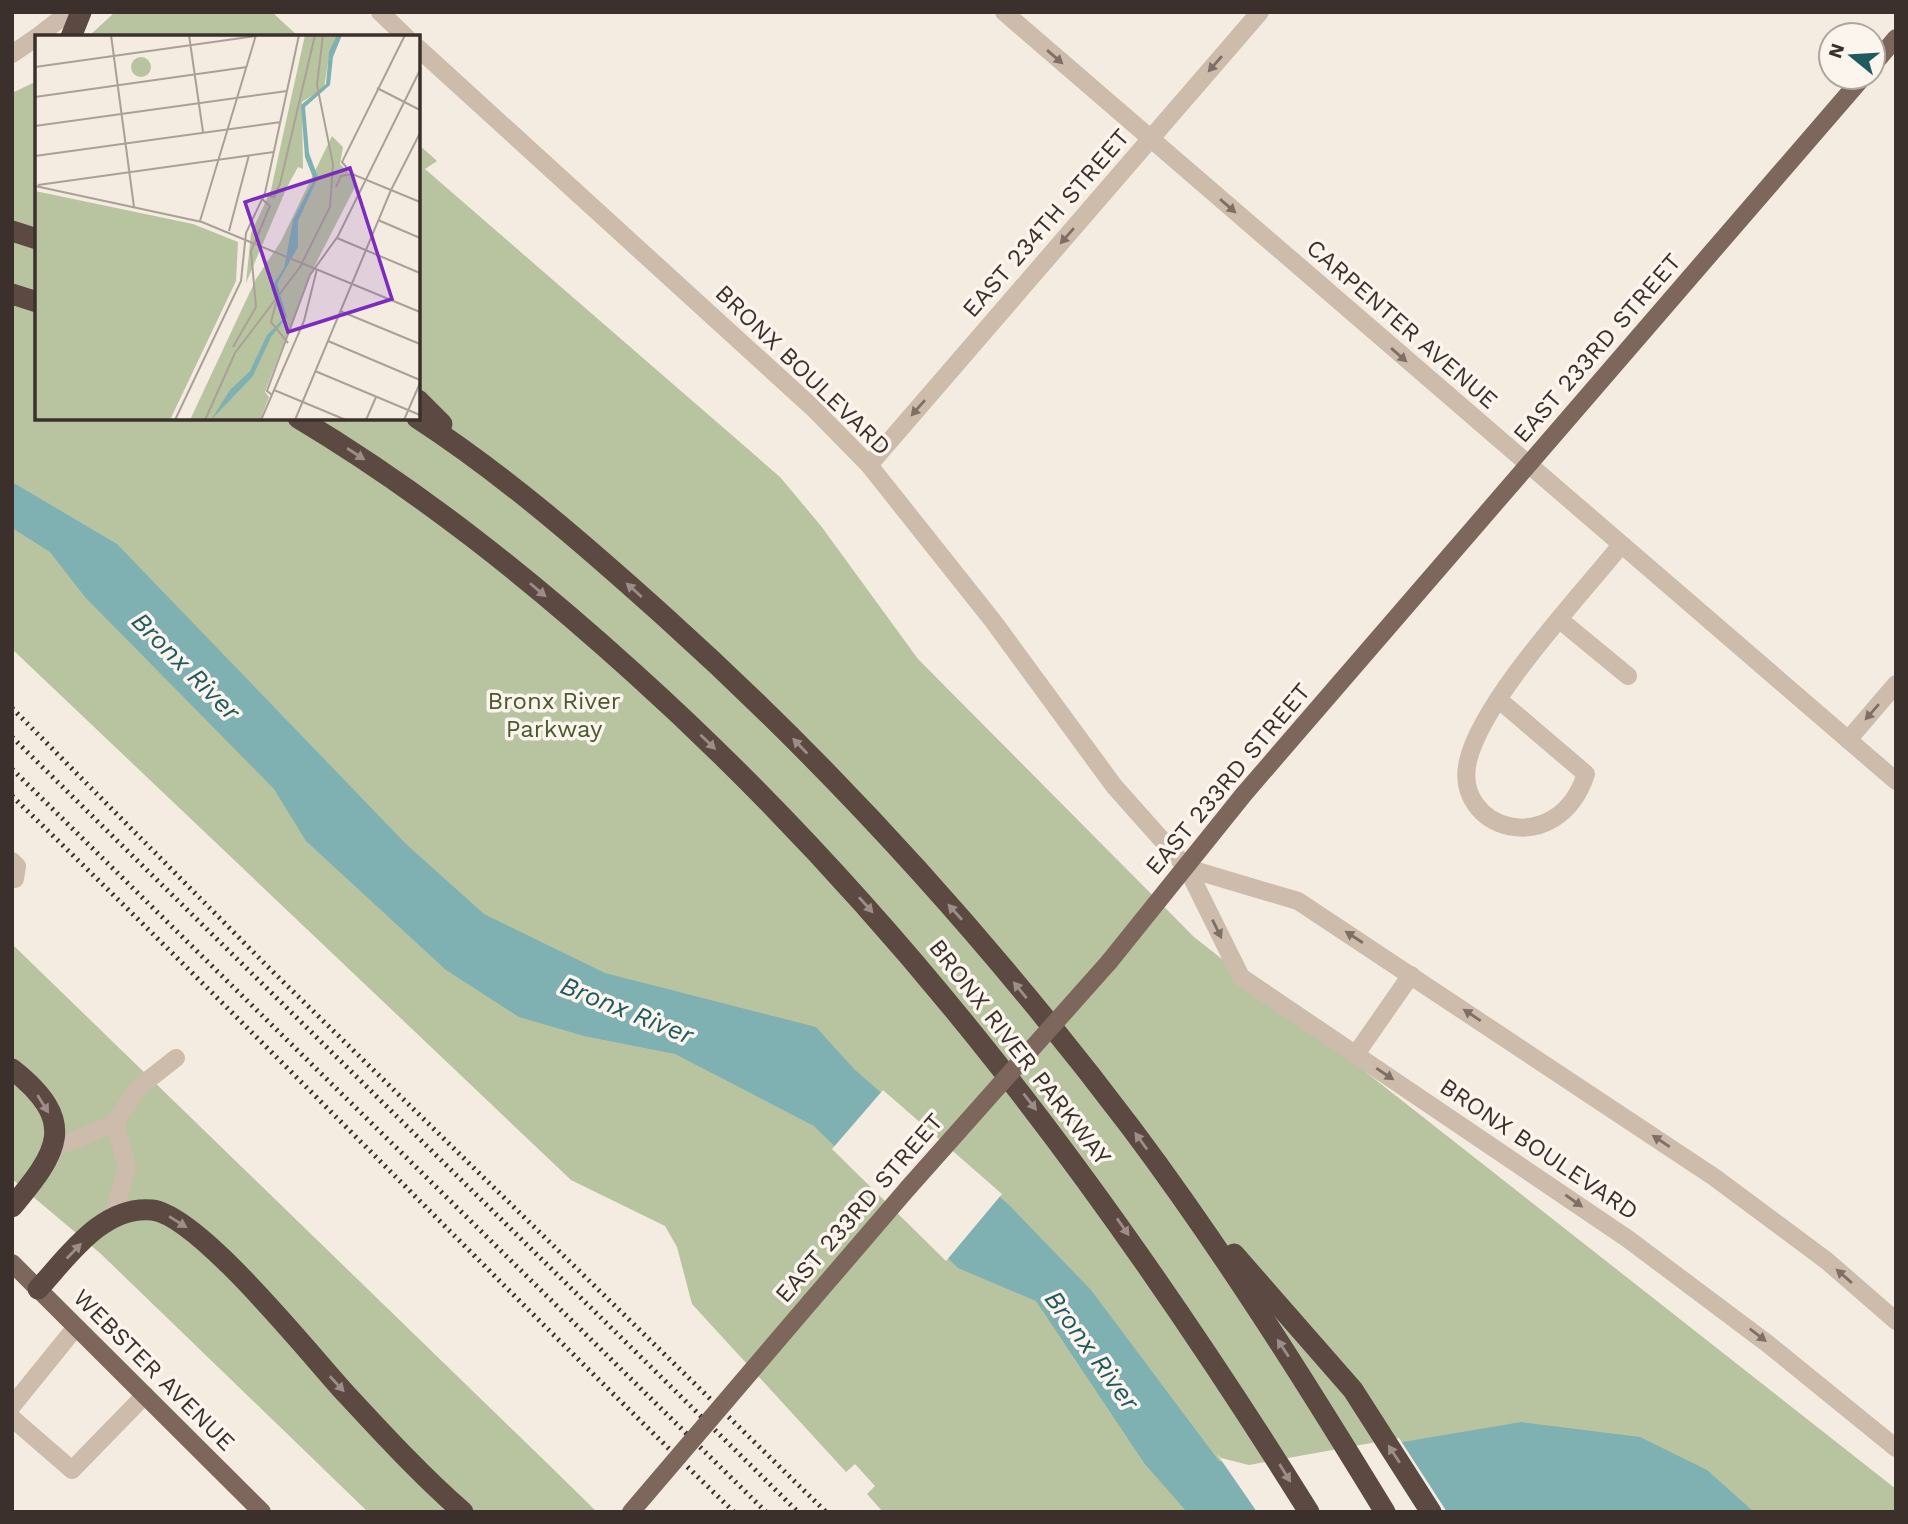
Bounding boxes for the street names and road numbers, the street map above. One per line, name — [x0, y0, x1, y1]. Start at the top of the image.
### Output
street label: EAST 234TH STREET — [957, 123, 1135, 323]
street label: CARPENTER AVENUE — [1301, 233, 1503, 415]
street label: EAST 233RD STREET — [1507, 248, 1687, 448]
street label: BRONX BOULEVARD — [709, 279, 897, 461]
street label: EAST 233RD STREET — [1140, 678, 1316, 880]
street label: BRONX RIVER PARKWAY — [923, 934, 1117, 1171]
street label: BRONX BOULEVARD — [1435, 1072, 1643, 1226]
street label: EAST 233RD STREET — [769, 1108, 949, 1308]
street label: WEBSTER AVENUE — [67, 1283, 241, 1457]

